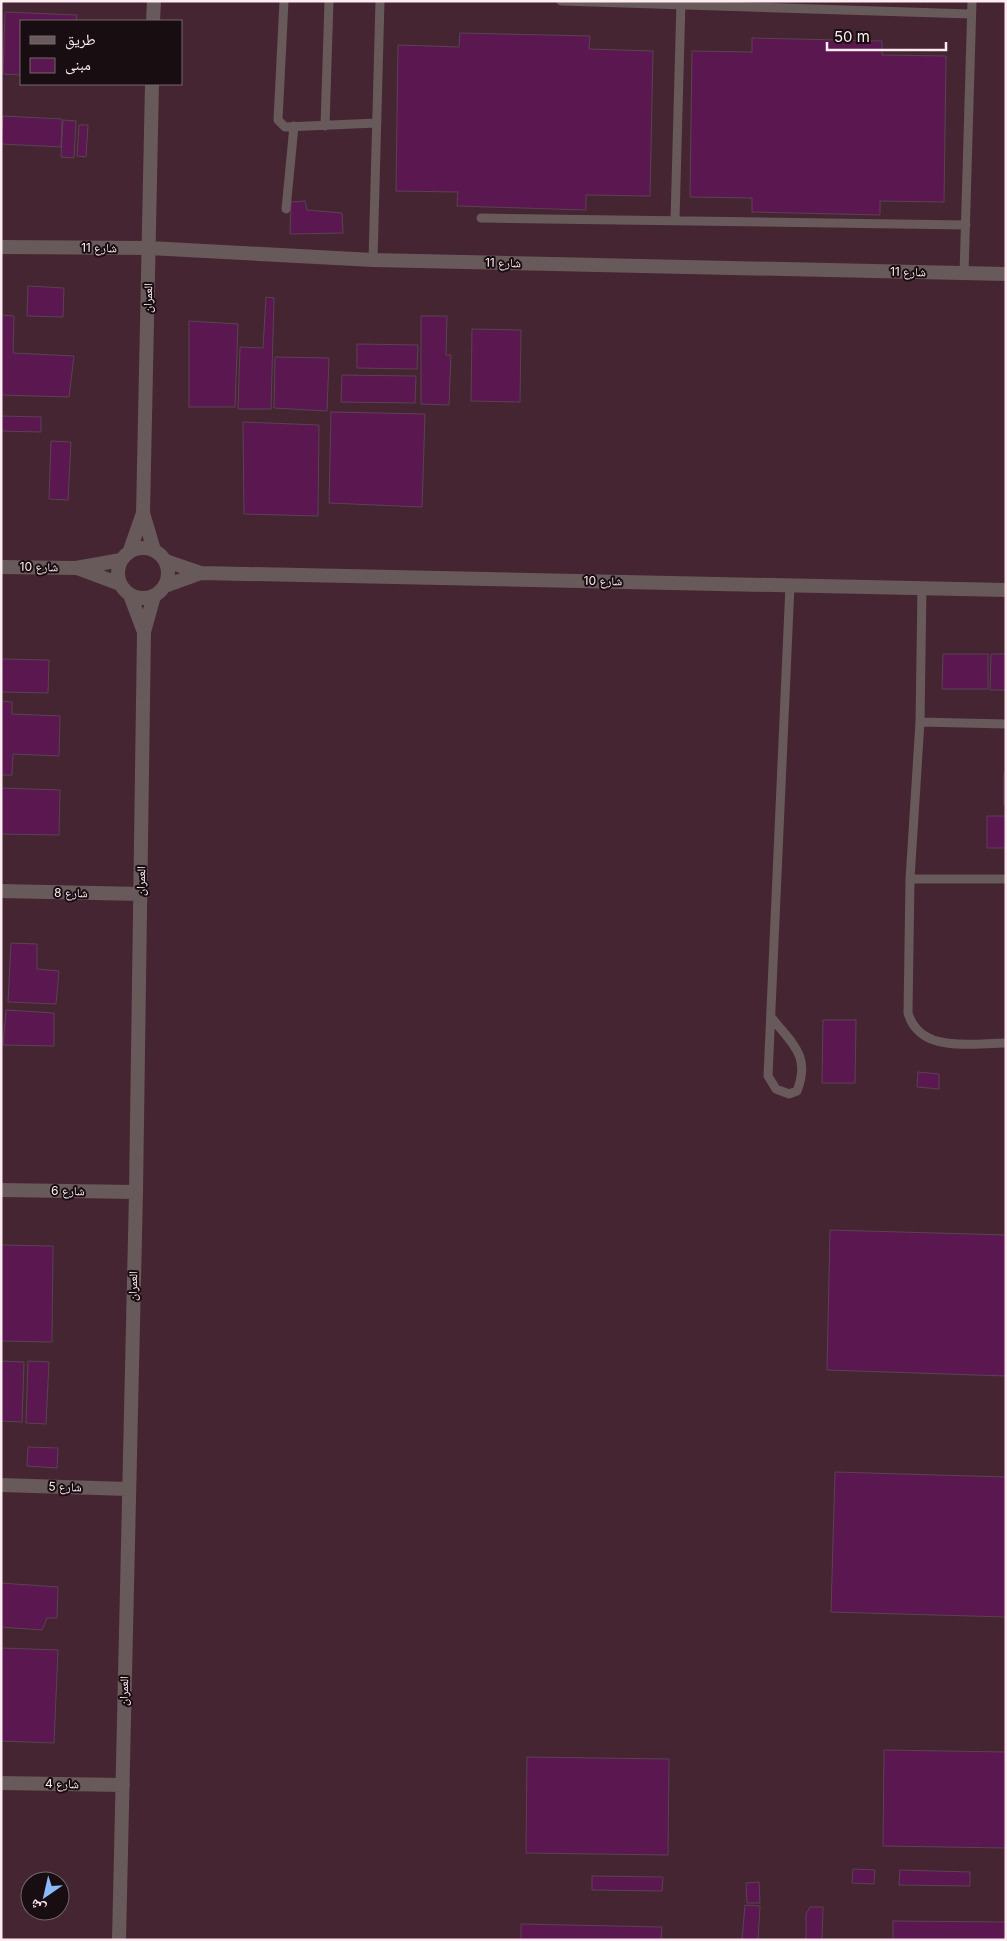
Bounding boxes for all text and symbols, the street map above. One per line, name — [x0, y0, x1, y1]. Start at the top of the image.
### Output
legend — [20, 20, 182, 85]
scale bar — [827, 20, 946, 52]
text: 50 m — [834, 27, 870, 46]
text: طريق — [65, 30, 96, 50]
text: مبنى — [65, 55, 91, 75]
street label: شارع 11 — [81, 240, 117, 256]
street label: شارع 11 — [485, 255, 521, 271]
street label: شارع 11 — [890, 264, 926, 280]
street label: العمران — [140, 283, 155, 313]
street label: شارع 10 — [20, 559, 59, 575]
street label: شارع 10 — [584, 573, 623, 589]
street label: العمران — [133, 866, 148, 896]
street label: شارع 8 — [54, 885, 88, 901]
street label: شارع 6 — [51, 1183, 85, 1199]
street label: العمران — [125, 1271, 140, 1301]
street label: شارع 5 — [48, 1478, 82, 1496]
street label: العمران — [116, 1676, 131, 1706]
street label: شارع 4 — [45, 1776, 79, 1792]
north arrow — [20, 1871, 70, 1921]
text: ش — [26, 1895, 49, 1918]

